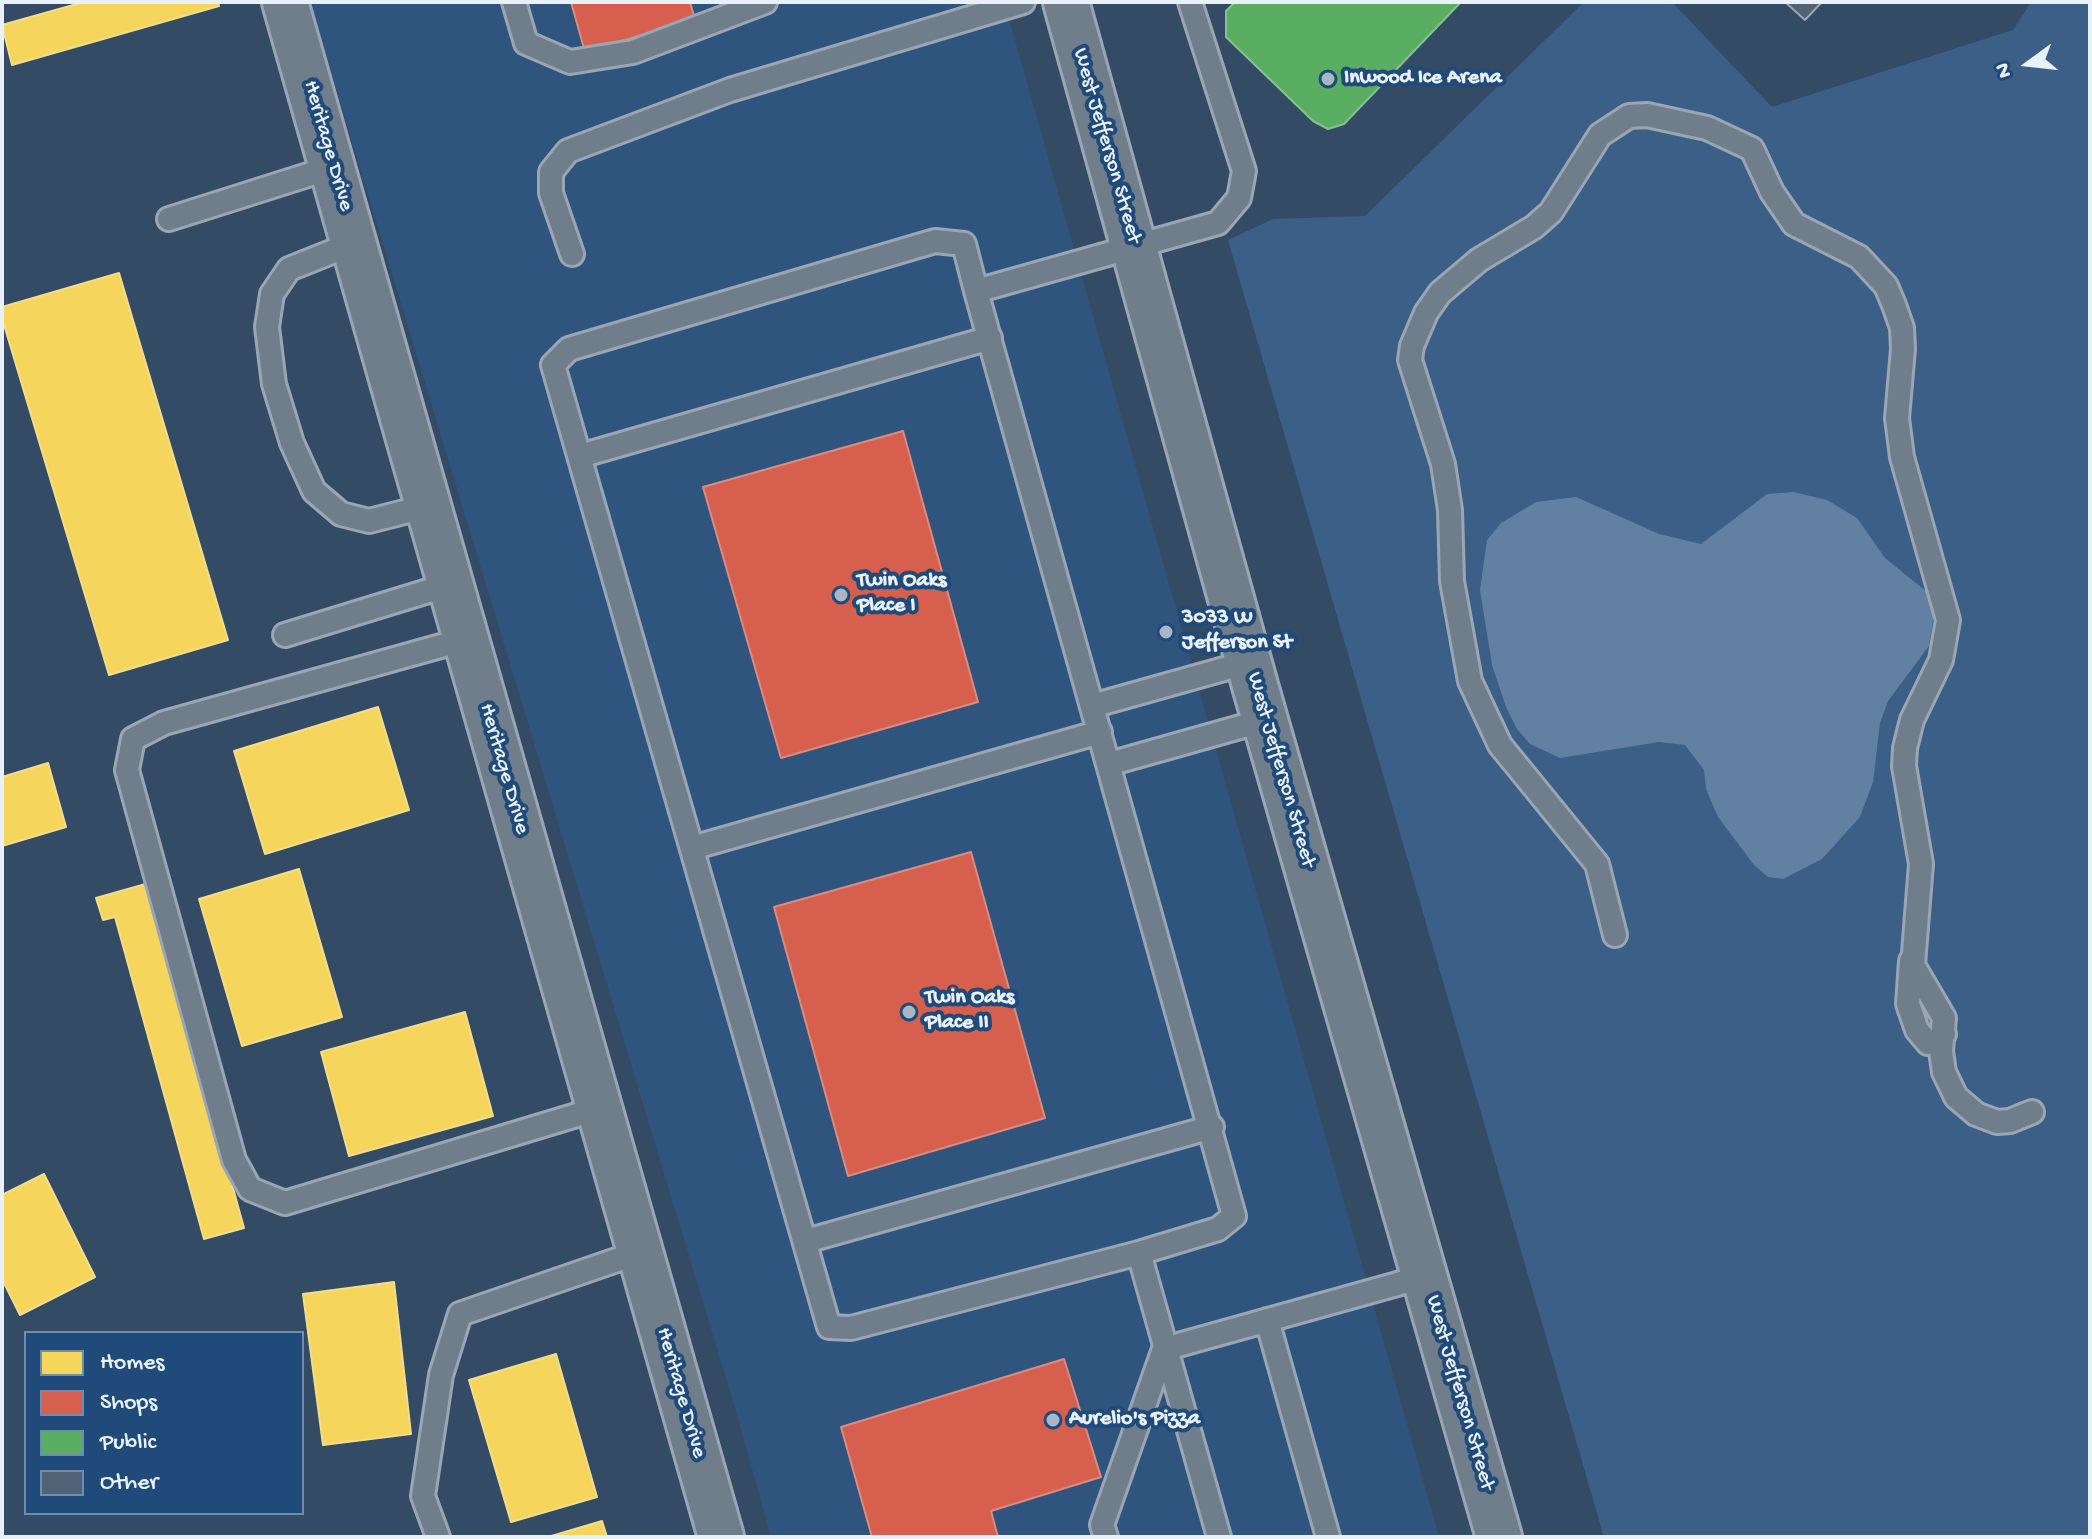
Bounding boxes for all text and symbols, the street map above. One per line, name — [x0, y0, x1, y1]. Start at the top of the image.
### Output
north arrow — [1988, 24, 2068, 104]
street label: West Jefferson Street — [1065, 45, 1147, 247]
text: N — [1990, 60, 2019, 81]
place label: Inwood Ice Arena — [1344, 66, 1502, 92]
marker: Inwood Ice Arena — [1319, 70, 1337, 88]
street label: Heritage Drive — [296, 78, 358, 214]
place label: Twin Oaks Place I — [857, 569, 946, 620]
marker: Twin Oaks Place I — [832, 586, 850, 604]
place label: 3033 W Jefferson St — [1182, 606, 1292, 658]
marker: 3033 W Jefferson St — [1157, 623, 1175, 641]
street label: West Jefferson Street — [1239, 669, 1321, 871]
street label: Heritage Drive — [472, 701, 534, 837]
place label: Twin Oaks Place II — [925, 986, 1014, 1038]
marker: Twin Oaks Place II — [900, 1003, 918, 1021]
street label: West Jefferson Street — [1418, 1292, 1500, 1494]
street label: Heritage Drive — [649, 1325, 711, 1461]
legend — [24, 1331, 304, 1515]
text: Homes — [100, 1349, 164, 1378]
text: Shops — [100, 1389, 157, 1418]
place label: Aurelio's Pizza — [1069, 1407, 1200, 1433]
marker: Aurelio's Pizza — [1044, 1411, 1062, 1429]
text: Public — [100, 1429, 156, 1458]
text: Other — [100, 1469, 158, 1498]

